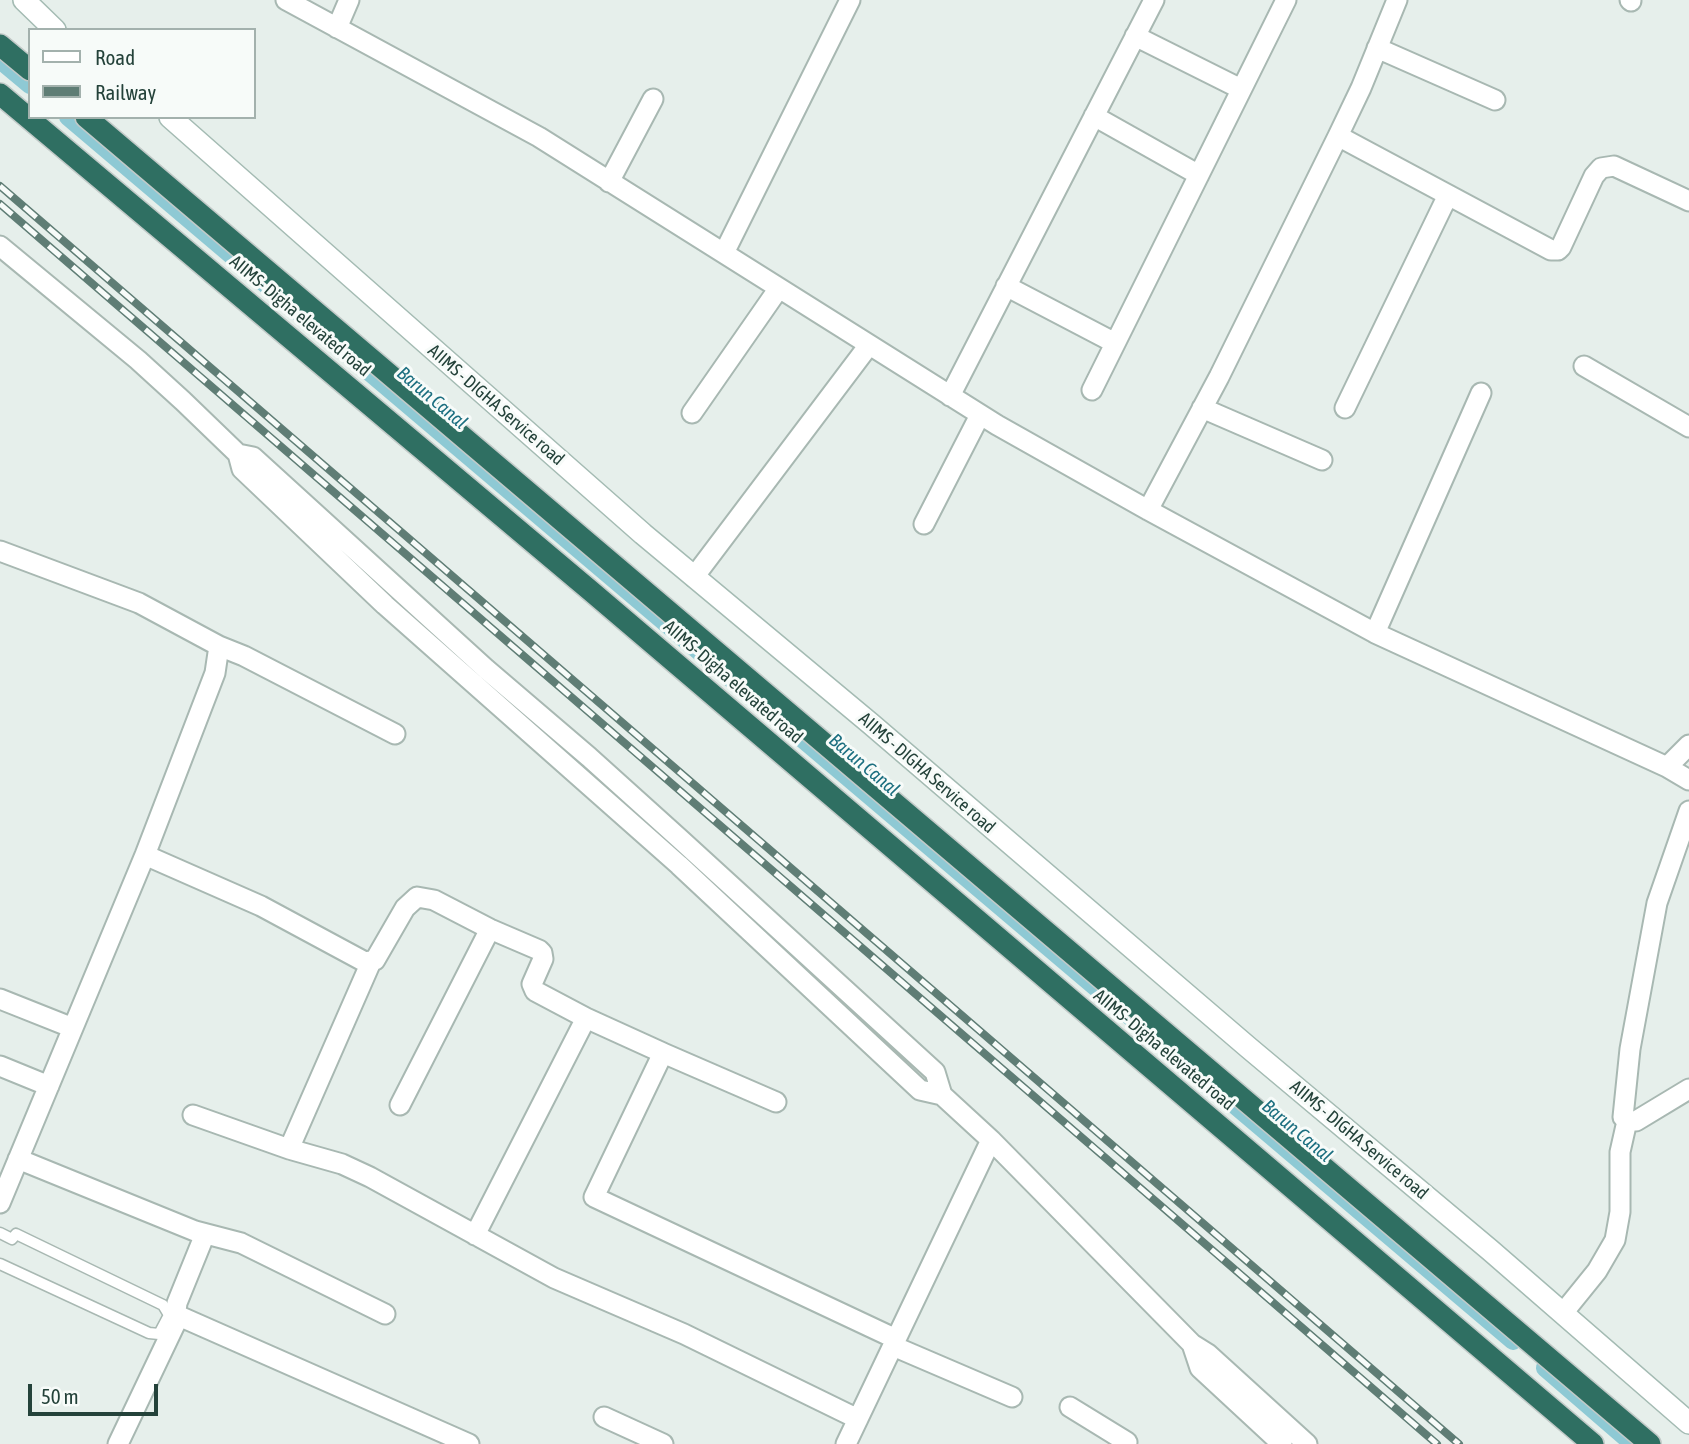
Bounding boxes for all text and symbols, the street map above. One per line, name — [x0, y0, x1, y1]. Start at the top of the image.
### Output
legend — [28, 28, 256, 119]
text: Road — [95, 45, 135, 69]
text: Railway — [95, 80, 156, 104]
street label: AIIMS- Digha elevated road — [225, 251, 375, 381]
street label: AIIMS - DIGHA Service road — [423, 340, 569, 470]
water label: Barun Canal — [392, 362, 472, 434]
street label: AIIMS- Digha elevated road — [659, 616, 807, 748]
street label: AIIMS - DIGHA Service road — [854, 708, 1000, 838]
water label: Barun Canal — [824, 729, 904, 801]
street label: AIIMS- Digha elevated road — [1089, 985, 1239, 1115]
street label: AIIMS - DIGHA Service road — [1286, 1076, 1432, 1204]
water label: Barun Canal — [1257, 1095, 1337, 1167]
scale bar — [32, 1370, 161, 1414]
text: 50 m — [41, 1384, 79, 1408]

